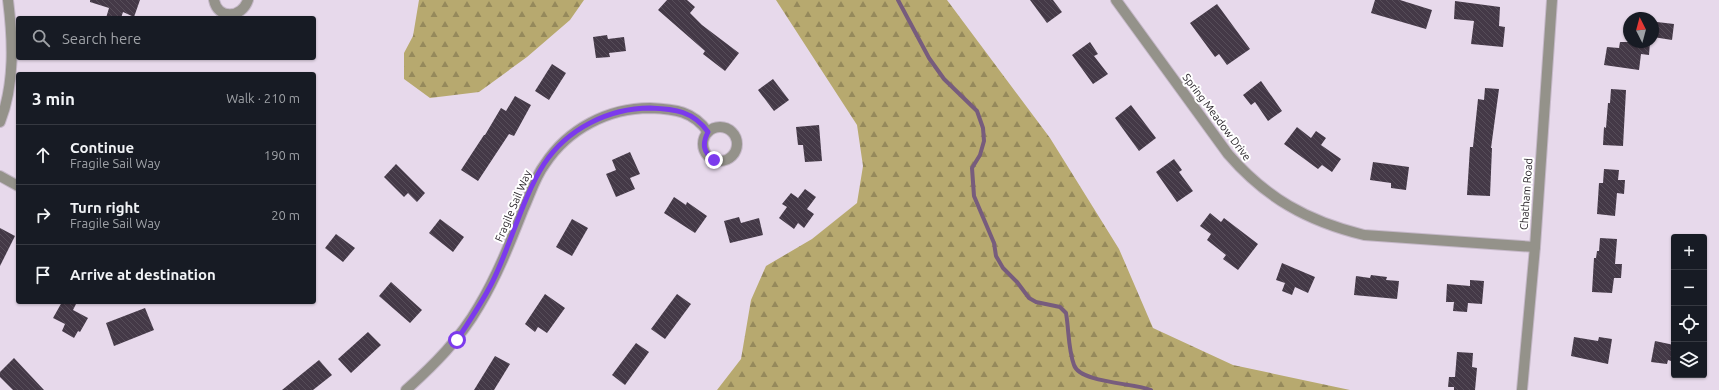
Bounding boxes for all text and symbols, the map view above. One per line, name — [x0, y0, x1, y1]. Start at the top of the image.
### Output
north arrow — [1623, 12, 1659, 48]
search box — [16, 16, 316, 60]
icon: search — [30, 27, 52, 49]
text: Search here — [62, 30, 141, 47]
street label: Spring Meadow Drive — [1181, 71, 1253, 163]
text: 3 min — [32, 89, 75, 108]
text: Walk · 210 m — [226, 91, 300, 105]
text: Continue — [70, 139, 134, 156]
icon: ahead — [32, 144, 54, 166]
text: 190 m — [264, 148, 300, 162]
route end — [705, 151, 723, 169]
text: Fragile Sail Way — [70, 156, 160, 170]
street label: Chatham Road — [1517, 158, 1535, 230]
street label: Fragile Sail Way — [493, 168, 534, 243]
text: Turn right — [70, 199, 140, 216]
icon: right — [32, 204, 54, 226]
text: 20 m — [271, 208, 300, 222]
text: Fragile Sail Way — [70, 216, 160, 230]
map controls — [1671, 234, 1707, 378]
button: + — [1671, 234, 1707, 270]
icon: arrive — [32, 264, 54, 286]
text: Arrive at destination — [70, 266, 216, 283]
button: − — [1671, 270, 1707, 306]
button: locate — [1671, 306, 1707, 342]
route start — [448, 331, 466, 349]
button: layers — [1671, 342, 1707, 378]

